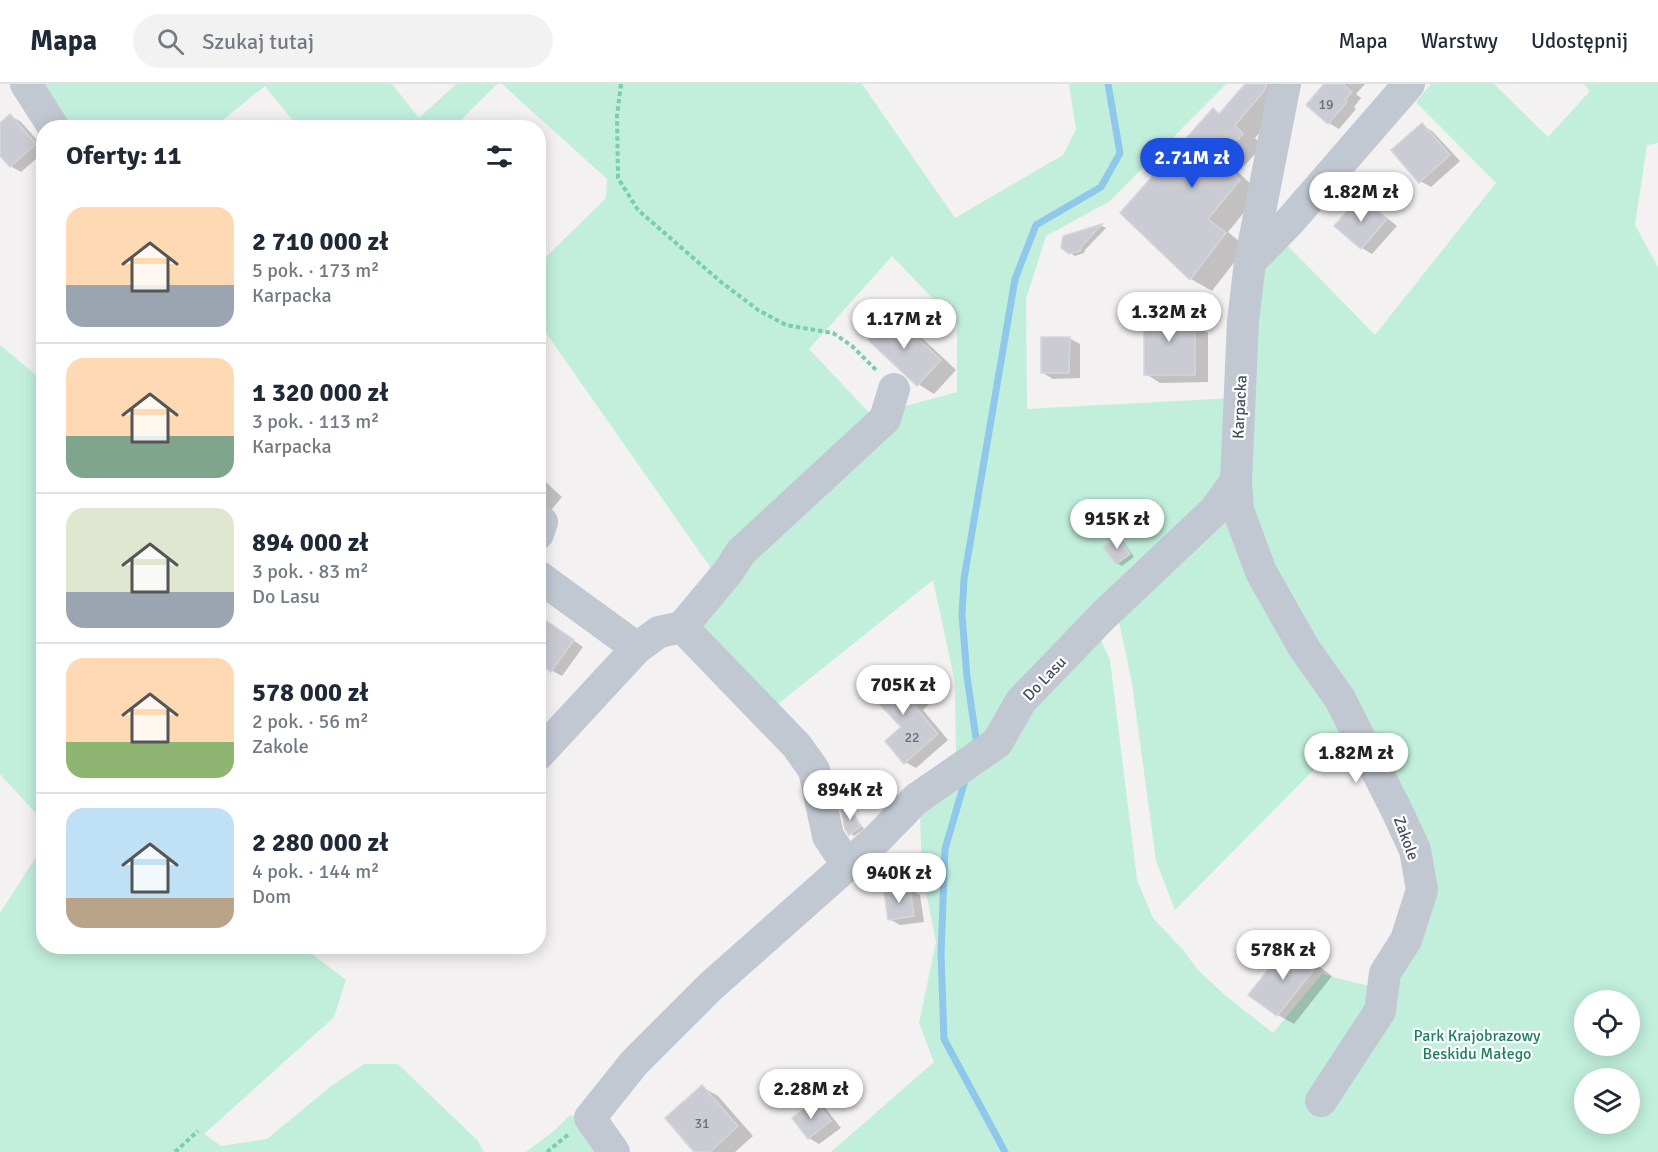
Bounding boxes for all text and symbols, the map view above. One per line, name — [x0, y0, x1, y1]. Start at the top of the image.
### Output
search box — [133, 14, 553, 68]
text: Mapa — [30, 24, 97, 58]
icon: search — [154, 25, 187, 58]
text: Szukaj tutaj — [202, 28, 314, 55]
text: Mapa — [1338, 28, 1388, 54]
text: Warstwy — [1421, 28, 1498, 54]
text: Udostępnij — [1531, 28, 1628, 54]
house number: 19 — [1318, 96, 1334, 113]
pin: 2.71M zł — [1130, 138, 1254, 189]
text: Oferty: 11 — [66, 140, 181, 172]
icon: filters — [483, 140, 516, 173]
text: 2.71M zł — [1154, 145, 1230, 170]
pin: 1.82M zł — [1299, 172, 1423, 223]
text: 1.82M zł — [1323, 179, 1399, 204]
text: 2 710 000 zł — [252, 226, 389, 258]
icon: home — [114, 231, 186, 303]
text: 5 pok. · 173 m² — [252, 258, 380, 283]
text: Karpacka — [252, 283, 332, 308]
pin: 1.32M zł — [1107, 292, 1231, 343]
pin: 1.17M zł — [842, 299, 966, 350]
text: 1.32M zł — [1131, 299, 1207, 324]
text: 1.17M zł — [866, 306, 942, 331]
street label: Karpacka — [1228, 375, 1252, 439]
text: 1 320 000 zł — [252, 377, 389, 409]
icon: home — [114, 382, 186, 454]
text: 3 pok. · 113 m² — [252, 409, 380, 434]
text: Karpacka — [252, 434, 332, 459]
pin: 915K zł — [1062, 499, 1172, 550]
text: 915K zł — [1084, 506, 1150, 531]
text: 894 000 zł — [252, 527, 369, 559]
icon: home — [114, 532, 186, 604]
text: 3 pok. · 83 m² — [252, 559, 369, 584]
text: Do Lasu — [252, 584, 320, 609]
street label: Do Lasu — [1019, 652, 1071, 705]
pin: 705K zł — [848, 665, 958, 716]
text: 705K zł — [870, 672, 936, 697]
text: 578 000 zł — [252, 677, 369, 709]
icon: home — [114, 682, 186, 754]
text: 2 pok. · 56 m² — [252, 709, 369, 734]
house number: 22 — [904, 729, 920, 746]
pin: 1.82M zł — [1294, 733, 1418, 784]
text: Zakole — [252, 734, 309, 759]
text: 1.82M zł — [1318, 740, 1394, 765]
pin: 894K zł — [795, 770, 905, 821]
text: 894K zł — [817, 777, 883, 802]
street label: Zakole — [1389, 814, 1423, 863]
text: 2 280 000 zł — [252, 827, 389, 859]
icon: home — [114, 832, 186, 904]
pin: 940K zł — [844, 853, 954, 904]
text: 4 pok. · 144 m² — [252, 859, 380, 884]
text: 940K zł — [866, 860, 932, 885]
text: Dom — [252, 884, 291, 909]
pin: 578K zł — [1228, 930, 1338, 981]
text: 578K zł — [1250, 937, 1316, 962]
map controls — [1574, 990, 1640, 1134]
button: locate — [1574, 990, 1640, 1056]
park label: Park Krajobrazowy Beskidu Małego — [1414, 1026, 1541, 1064]
button: layers — [1574, 1068, 1640, 1134]
pin: 2.28M zł — [749, 1069, 873, 1120]
text: 2.28M zł — [773, 1076, 849, 1101]
house number: 31 — [694, 1115, 710, 1132]

